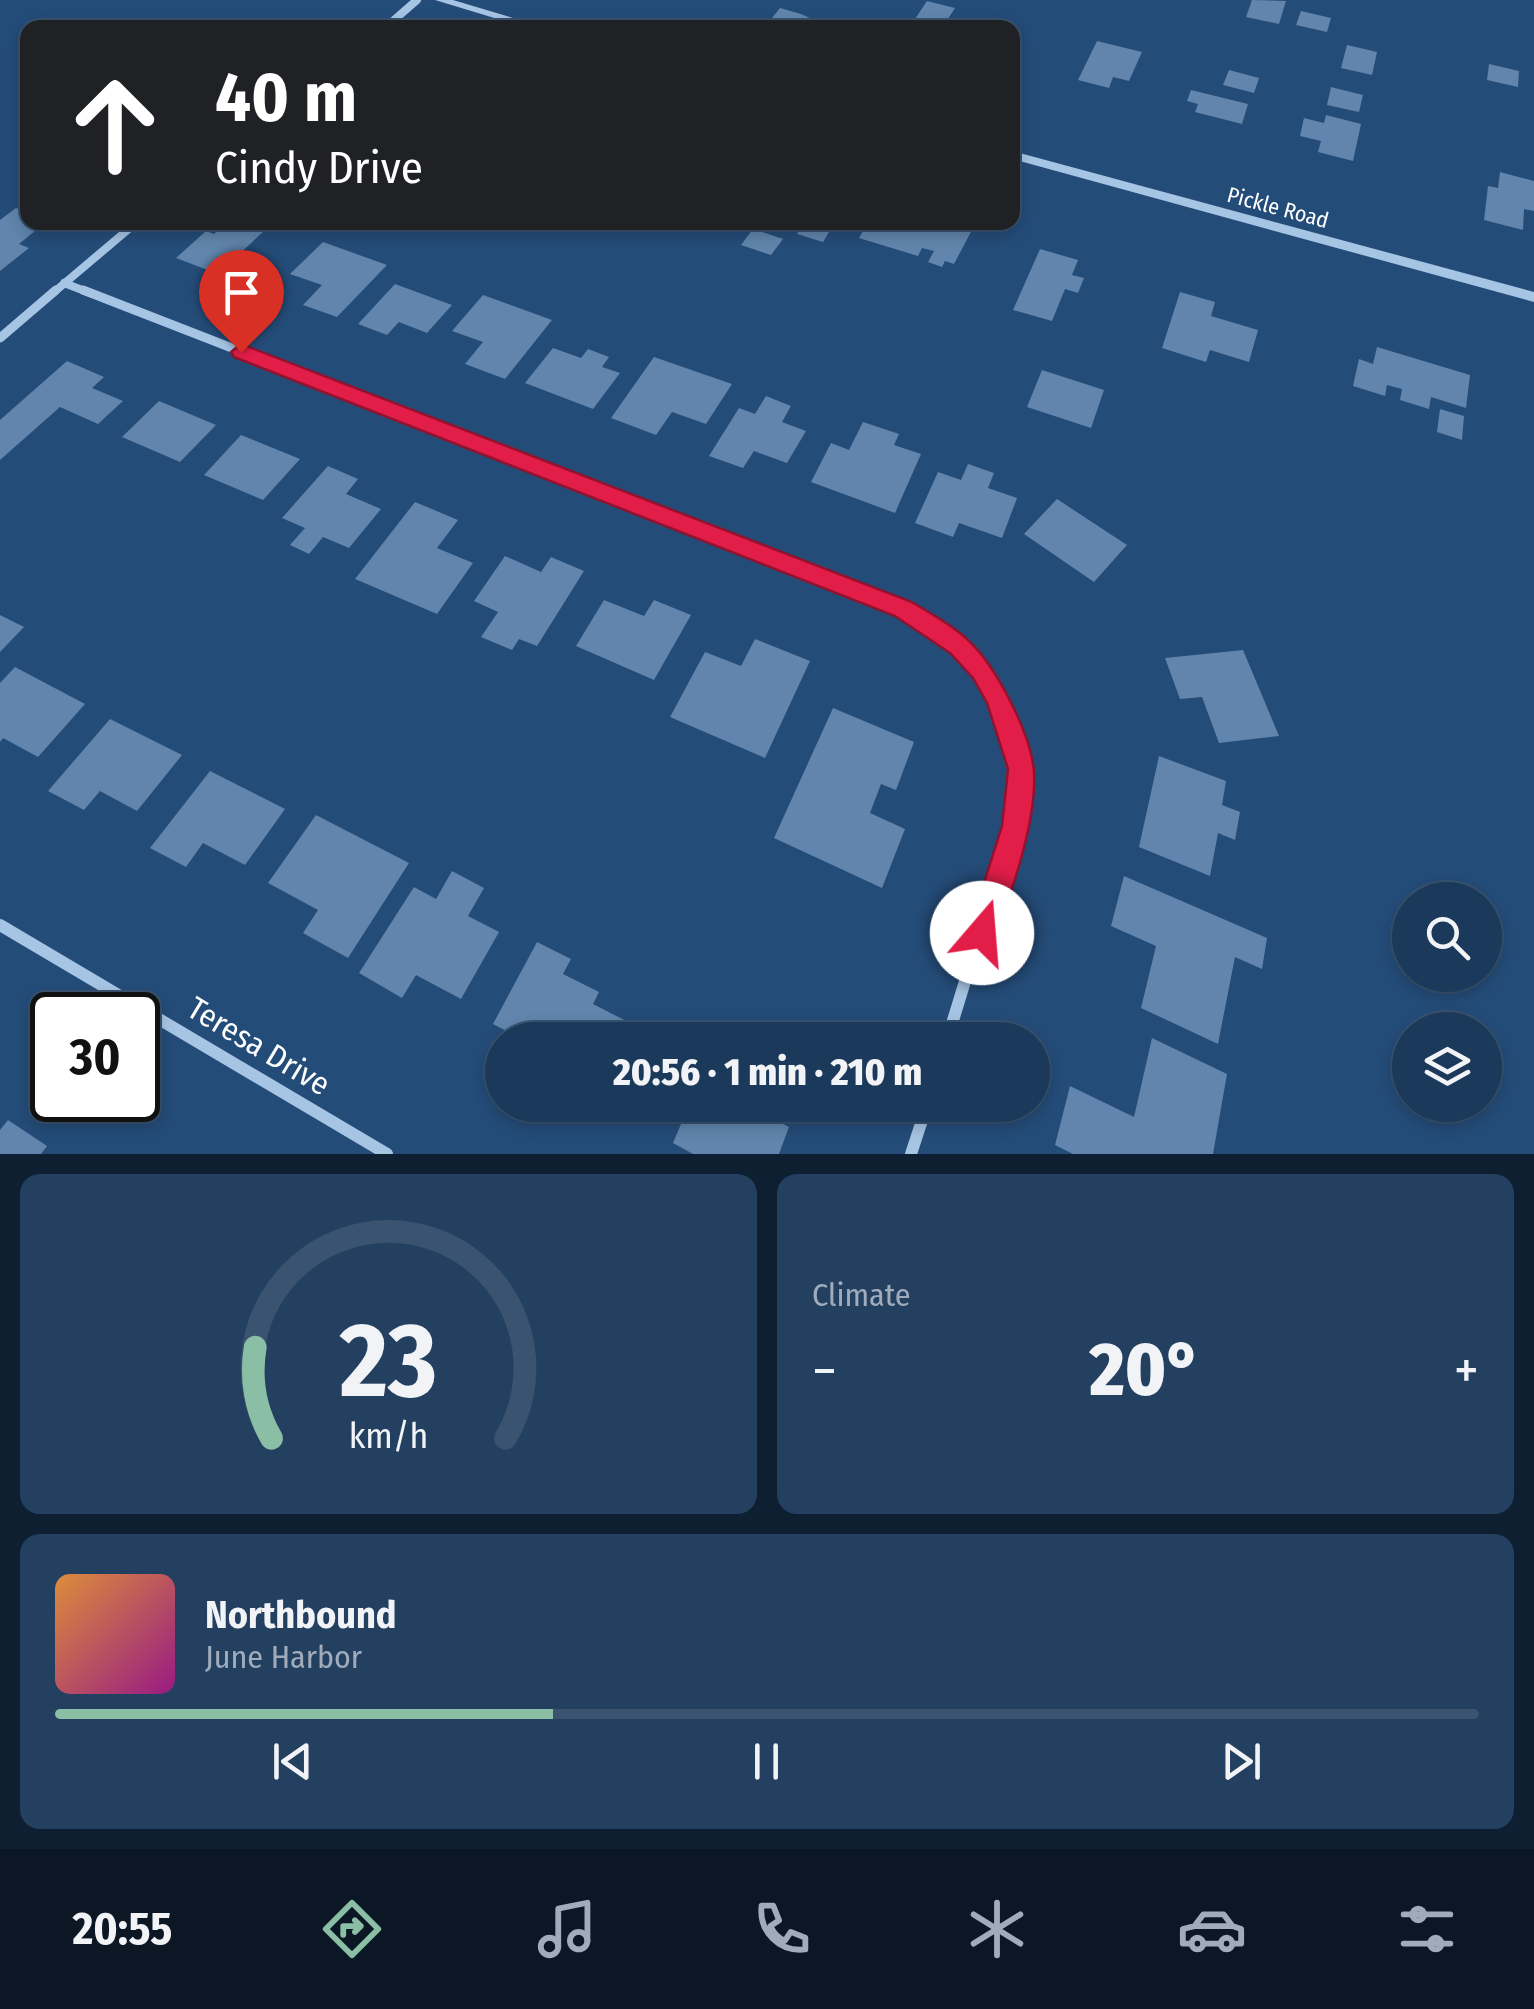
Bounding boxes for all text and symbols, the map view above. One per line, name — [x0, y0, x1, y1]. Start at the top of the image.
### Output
text: 40 m — [215, 56, 357, 140]
icon: ahead — [50, 60, 180, 190]
text: Cindy Drive — [215, 141, 423, 195]
street label: Pickle Road — [1224, 181, 1332, 234]
pin — [199, 250, 284, 353]
icon: arrive — [214, 265, 269, 320]
position arrow — [930, 881, 1034, 985]
map controls — [1392, 882, 1502, 1122]
button: search — [1392, 882, 1502, 992]
street label: Teresa Drive — [181, 989, 337, 1103]
speed limit sign: 30 — [30, 992, 160, 1122]
button: layers — [1392, 1012, 1502, 1122]
text: 20:56 · 1 min · 210 m — [613, 1049, 922, 1095]
text: Climate — [812, 1276, 911, 1314]
text: 23 — [339, 1299, 437, 1424]
text: 20° — [1089, 1325, 1201, 1415]
text: − — [812, 1338, 837, 1404]
text: + — [1454, 1338, 1479, 1404]
text: km/h — [349, 1415, 428, 1457]
text: Northbound — [205, 1592, 397, 1638]
text: June Harbor — [205, 1638, 362, 1676]
icon: previous — [265, 1734, 320, 1789]
icon: pause — [739, 1734, 794, 1789]
icon: next — [1214, 1734, 1269, 1789]
icon: directions — [317, 1894, 387, 1964]
icon: music — [532, 1894, 602, 1964]
icon: phone — [747, 1894, 817, 1964]
icon: climate — [962, 1894, 1032, 1964]
icon: car — [1177, 1894, 1247, 1964]
icon: filters — [1392, 1894, 1462, 1964]
text: 20:55 — [72, 1902, 172, 1956]

